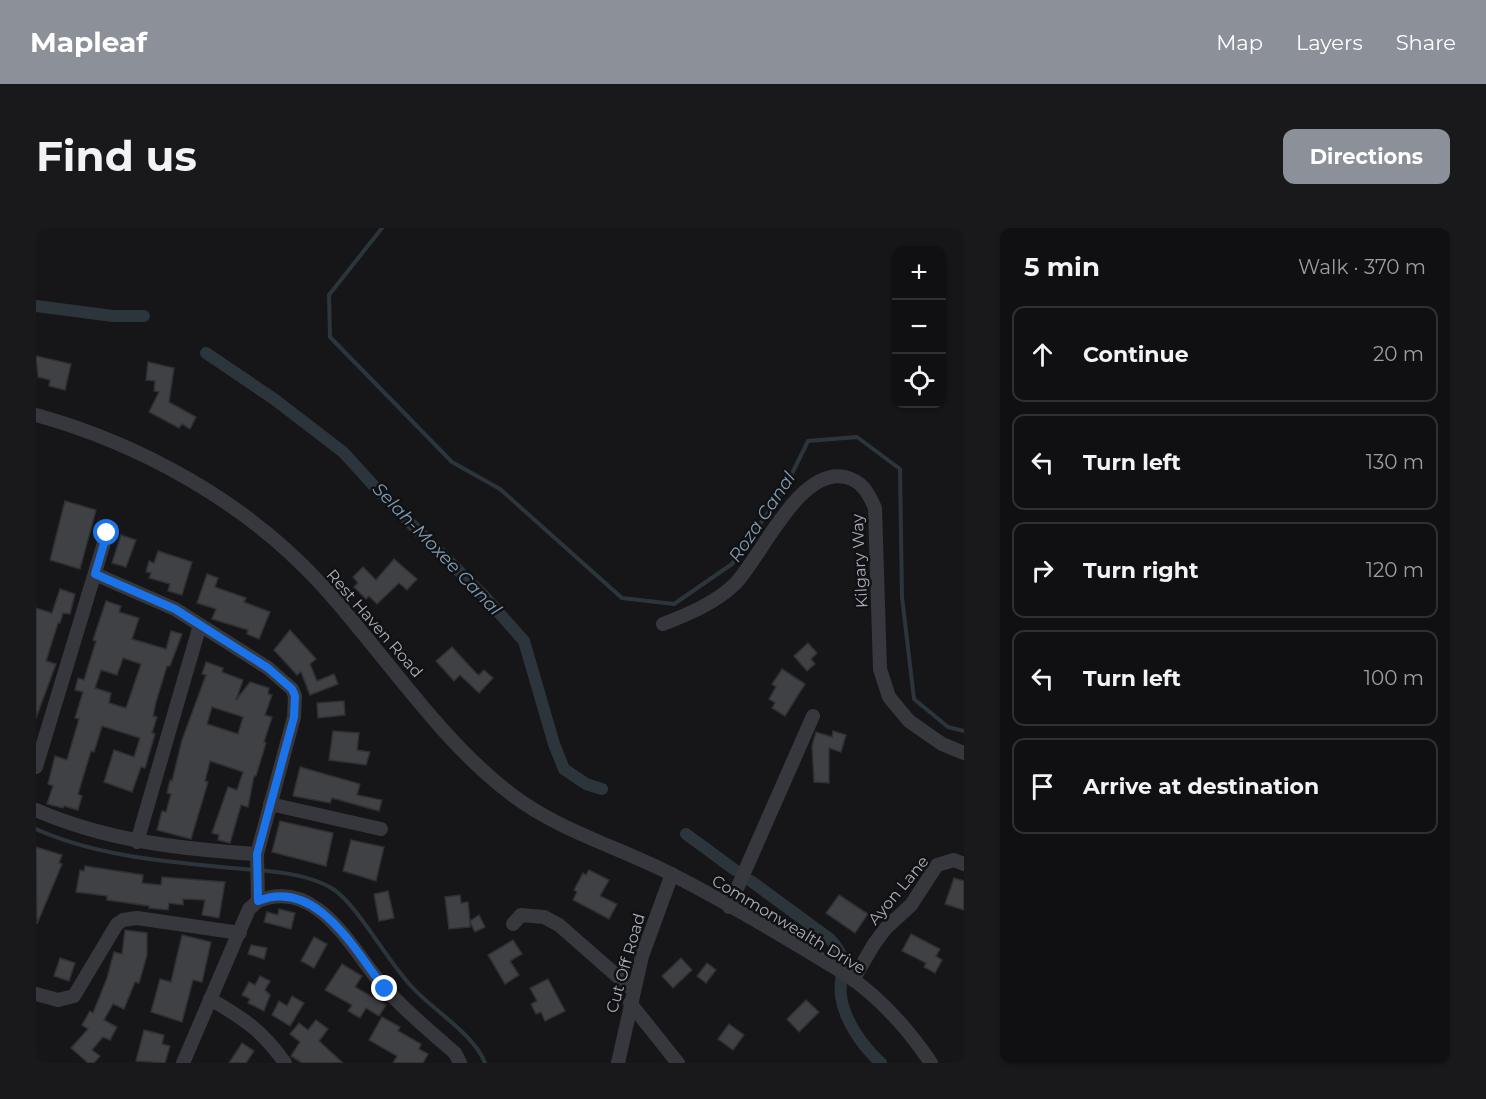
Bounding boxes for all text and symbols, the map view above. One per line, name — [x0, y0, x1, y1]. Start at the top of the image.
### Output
text: Mapleaf — [30, 25, 147, 59]
text: Map — [1216, 30, 1263, 55]
text: Layers — [1296, 30, 1363, 55]
text: Share — [1396, 30, 1456, 55]
button: Directions — [1283, 129, 1450, 184]
text: Find us — [36, 130, 197, 182]
map controls — [892, 246, 946, 408]
button: + — [892, 246, 946, 300]
text: 5 min — [1024, 251, 1100, 283]
text: Walk · 370 m — [1298, 255, 1426, 279]
button: − — [892, 300, 946, 354]
icon: ahead — [1026, 338, 1059, 371]
text: Continue — [1083, 341, 1189, 368]
text: 20 m — [1373, 342, 1424, 366]
button: locate — [892, 354, 946, 408]
icon: left — [1026, 446, 1059, 479]
text: Turn left — [1083, 449, 1181, 476]
text: 130 m — [1366, 450, 1424, 474]
water label: Roza Canal — [724, 468, 800, 566]
water label: Selah-Moxee Canal — [368, 478, 506, 620]
street label: Kilgary Way — [848, 513, 871, 609]
route start — [93, 519, 119, 545]
icon: right — [1026, 554, 1059, 587]
text: Turn right — [1083, 557, 1198, 584]
text: 120 m — [1366, 558, 1424, 582]
street label: Rest Haven Road — [323, 565, 427, 681]
icon: left — [1026, 662, 1059, 695]
text: Turn left — [1083, 665, 1181, 692]
text: 100 m — [1364, 666, 1424, 690]
icon: arrive — [1026, 770, 1059, 803]
text: Arrive at destination — [1083, 773, 1319, 800]
street label: Ayon Lane — [864, 852, 933, 929]
street label: Commonwealth Drive — [708, 871, 869, 978]
street label: Cut Off Road — [602, 911, 649, 1015]
route end — [371, 975, 397, 1001]

